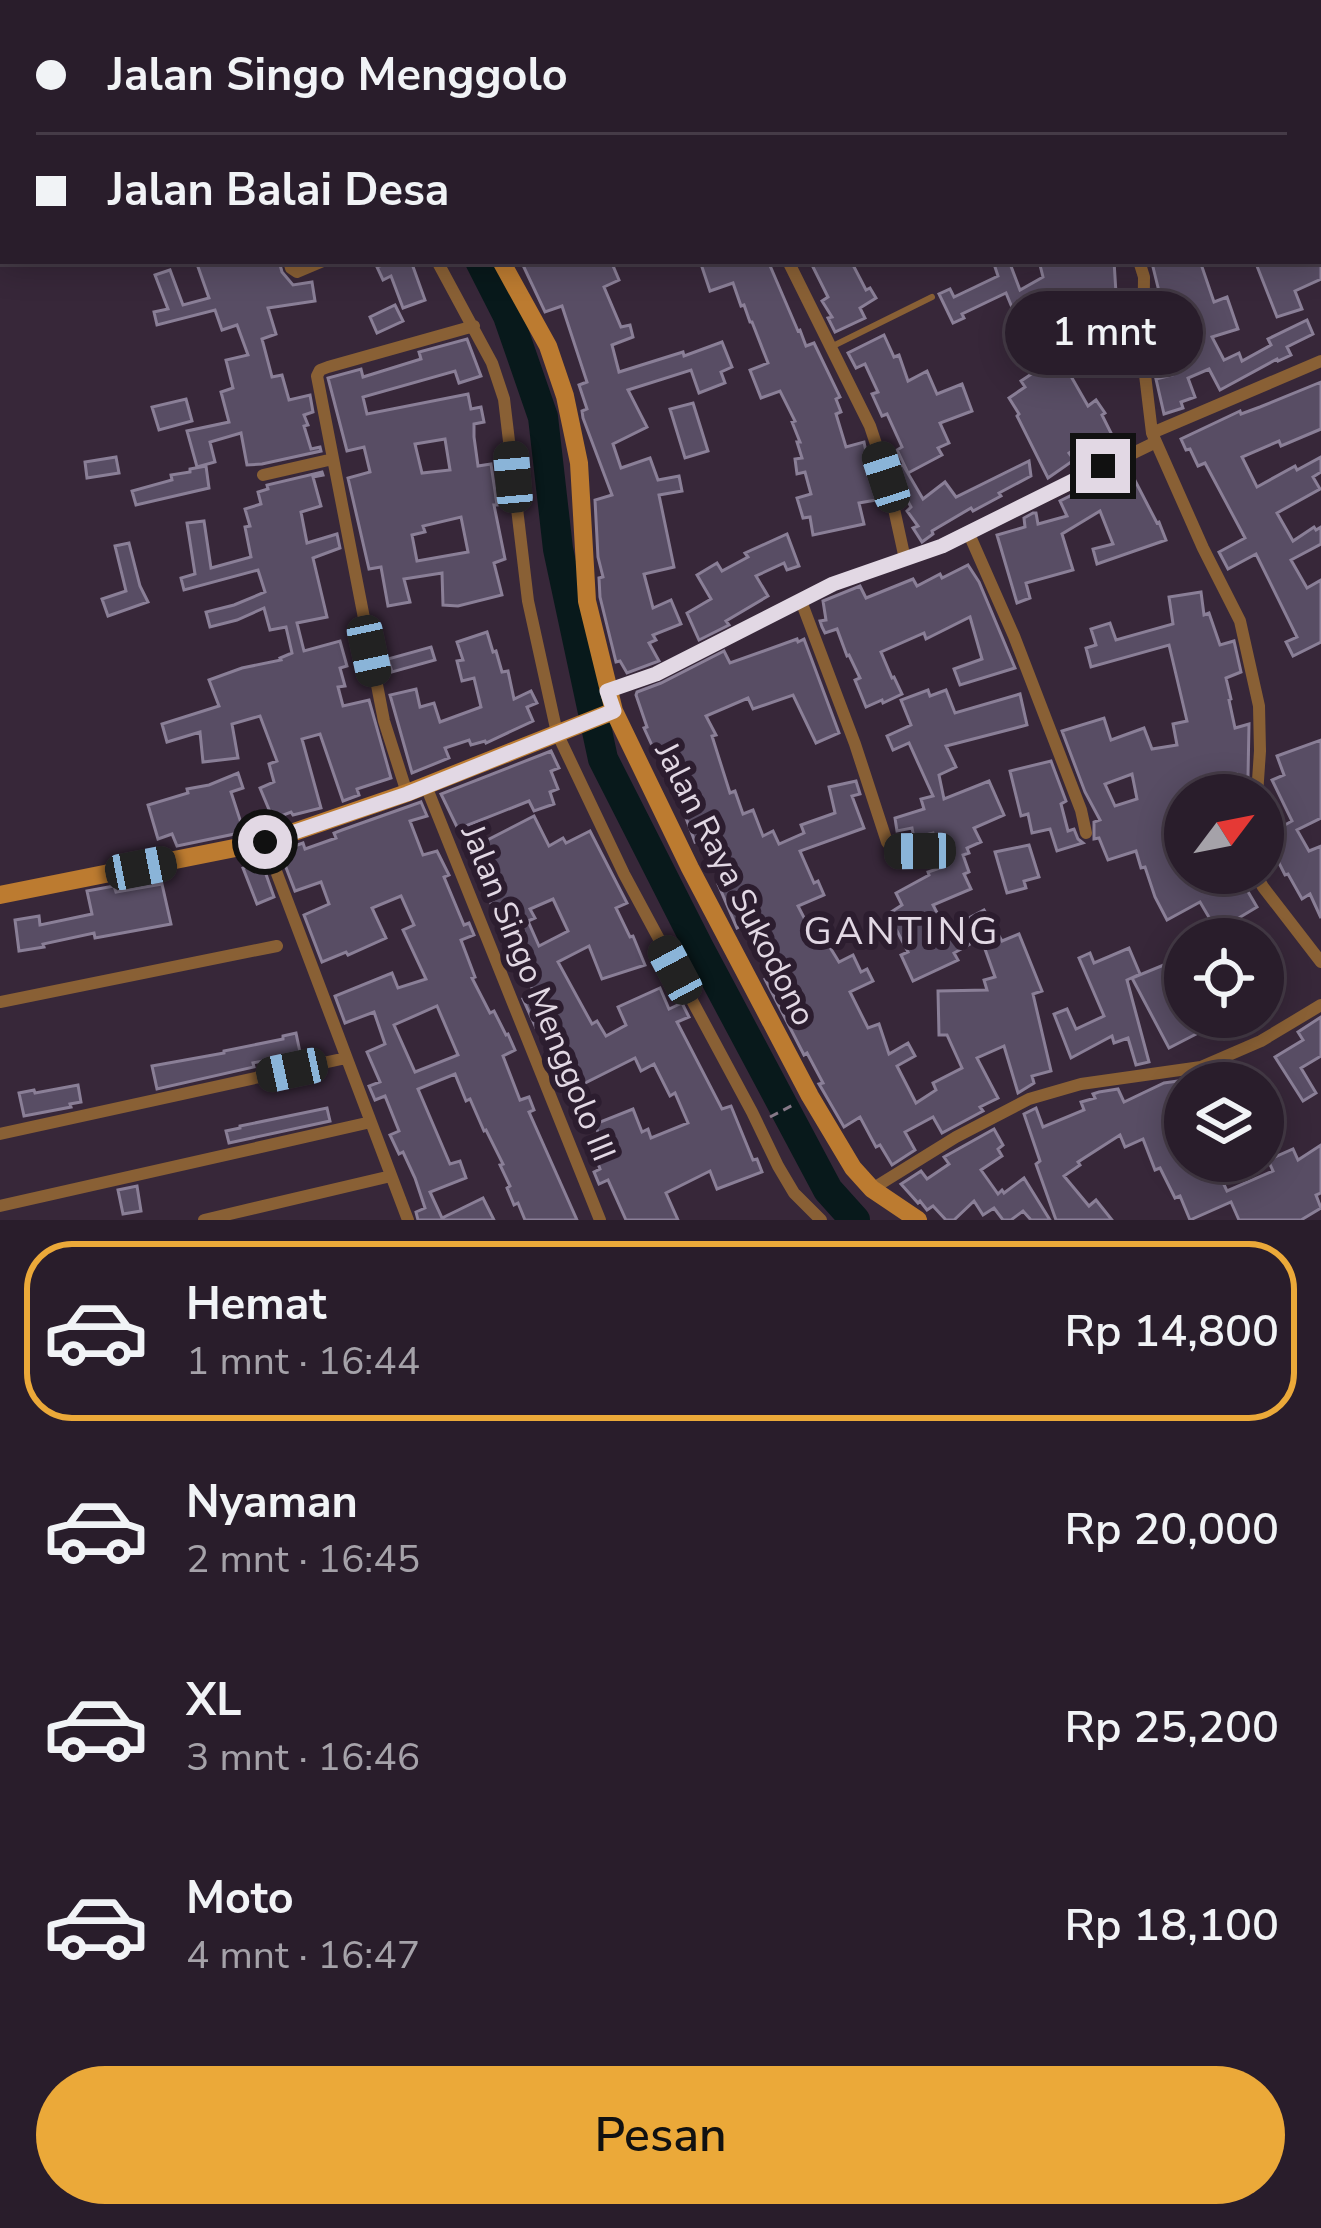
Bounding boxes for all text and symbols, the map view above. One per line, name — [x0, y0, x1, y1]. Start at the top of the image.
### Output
text: Jalan Singo Menggolo — [108, 45, 568, 106]
text: Jalan Balai Desa — [108, 160, 449, 221]
callout: 1 mnt — [1004, 292, 1202, 376]
text: 1 mnt — [1052, 306, 1156, 359]
car — [858, 437, 914, 517]
route end — [1076, 439, 1130, 493]
car — [492, 440, 534, 514]
car — [344, 612, 394, 690]
street label: Jalan Raya Sukodono — [644, 734, 826, 1033]
north arrow — [1164, 774, 1284, 894]
map controls — [1164, 774, 1284, 1182]
route start — [238, 815, 292, 869]
street label: Jalan Singo Menggolo III — [450, 817, 626, 1168]
car — [884, 832, 956, 870]
car — [102, 843, 180, 893]
district label: GANTING — [803, 905, 1001, 958]
button: locate — [1164, 918, 1284, 1038]
car — [642, 930, 708, 1010]
car — [253, 1045, 331, 1095]
button: layers — [1164, 1062, 1284, 1182]
text: Hemat — [186, 1274, 327, 1335]
icon: car — [42, 1277, 150, 1385]
text: Rp 14,800 — [1064, 1301, 1279, 1362]
text: 1 mnt · 16:44 — [186, 1335, 420, 1388]
text: Nyaman — [186, 1472, 358, 1533]
icon: car — [42, 1475, 150, 1583]
text: Rp 20,000 — [1064, 1499, 1279, 1560]
text: 2 mnt · 16:45 — [186, 1533, 420, 1586]
text: XL — [186, 1670, 242, 1731]
icon: car — [42, 1673, 150, 1781]
text: Rp 25,200 — [1064, 1697, 1279, 1758]
text: 3 mnt · 16:46 — [186, 1731, 420, 1784]
text: Moto — [186, 1868, 294, 1929]
icon: car — [42, 1871, 150, 1979]
text: Rp 18,100 — [1064, 1895, 1279, 1956]
text: 4 mnt · 16:47 — [186, 1929, 420, 1982]
button: Pesan — [36, 2066, 1285, 2204]

